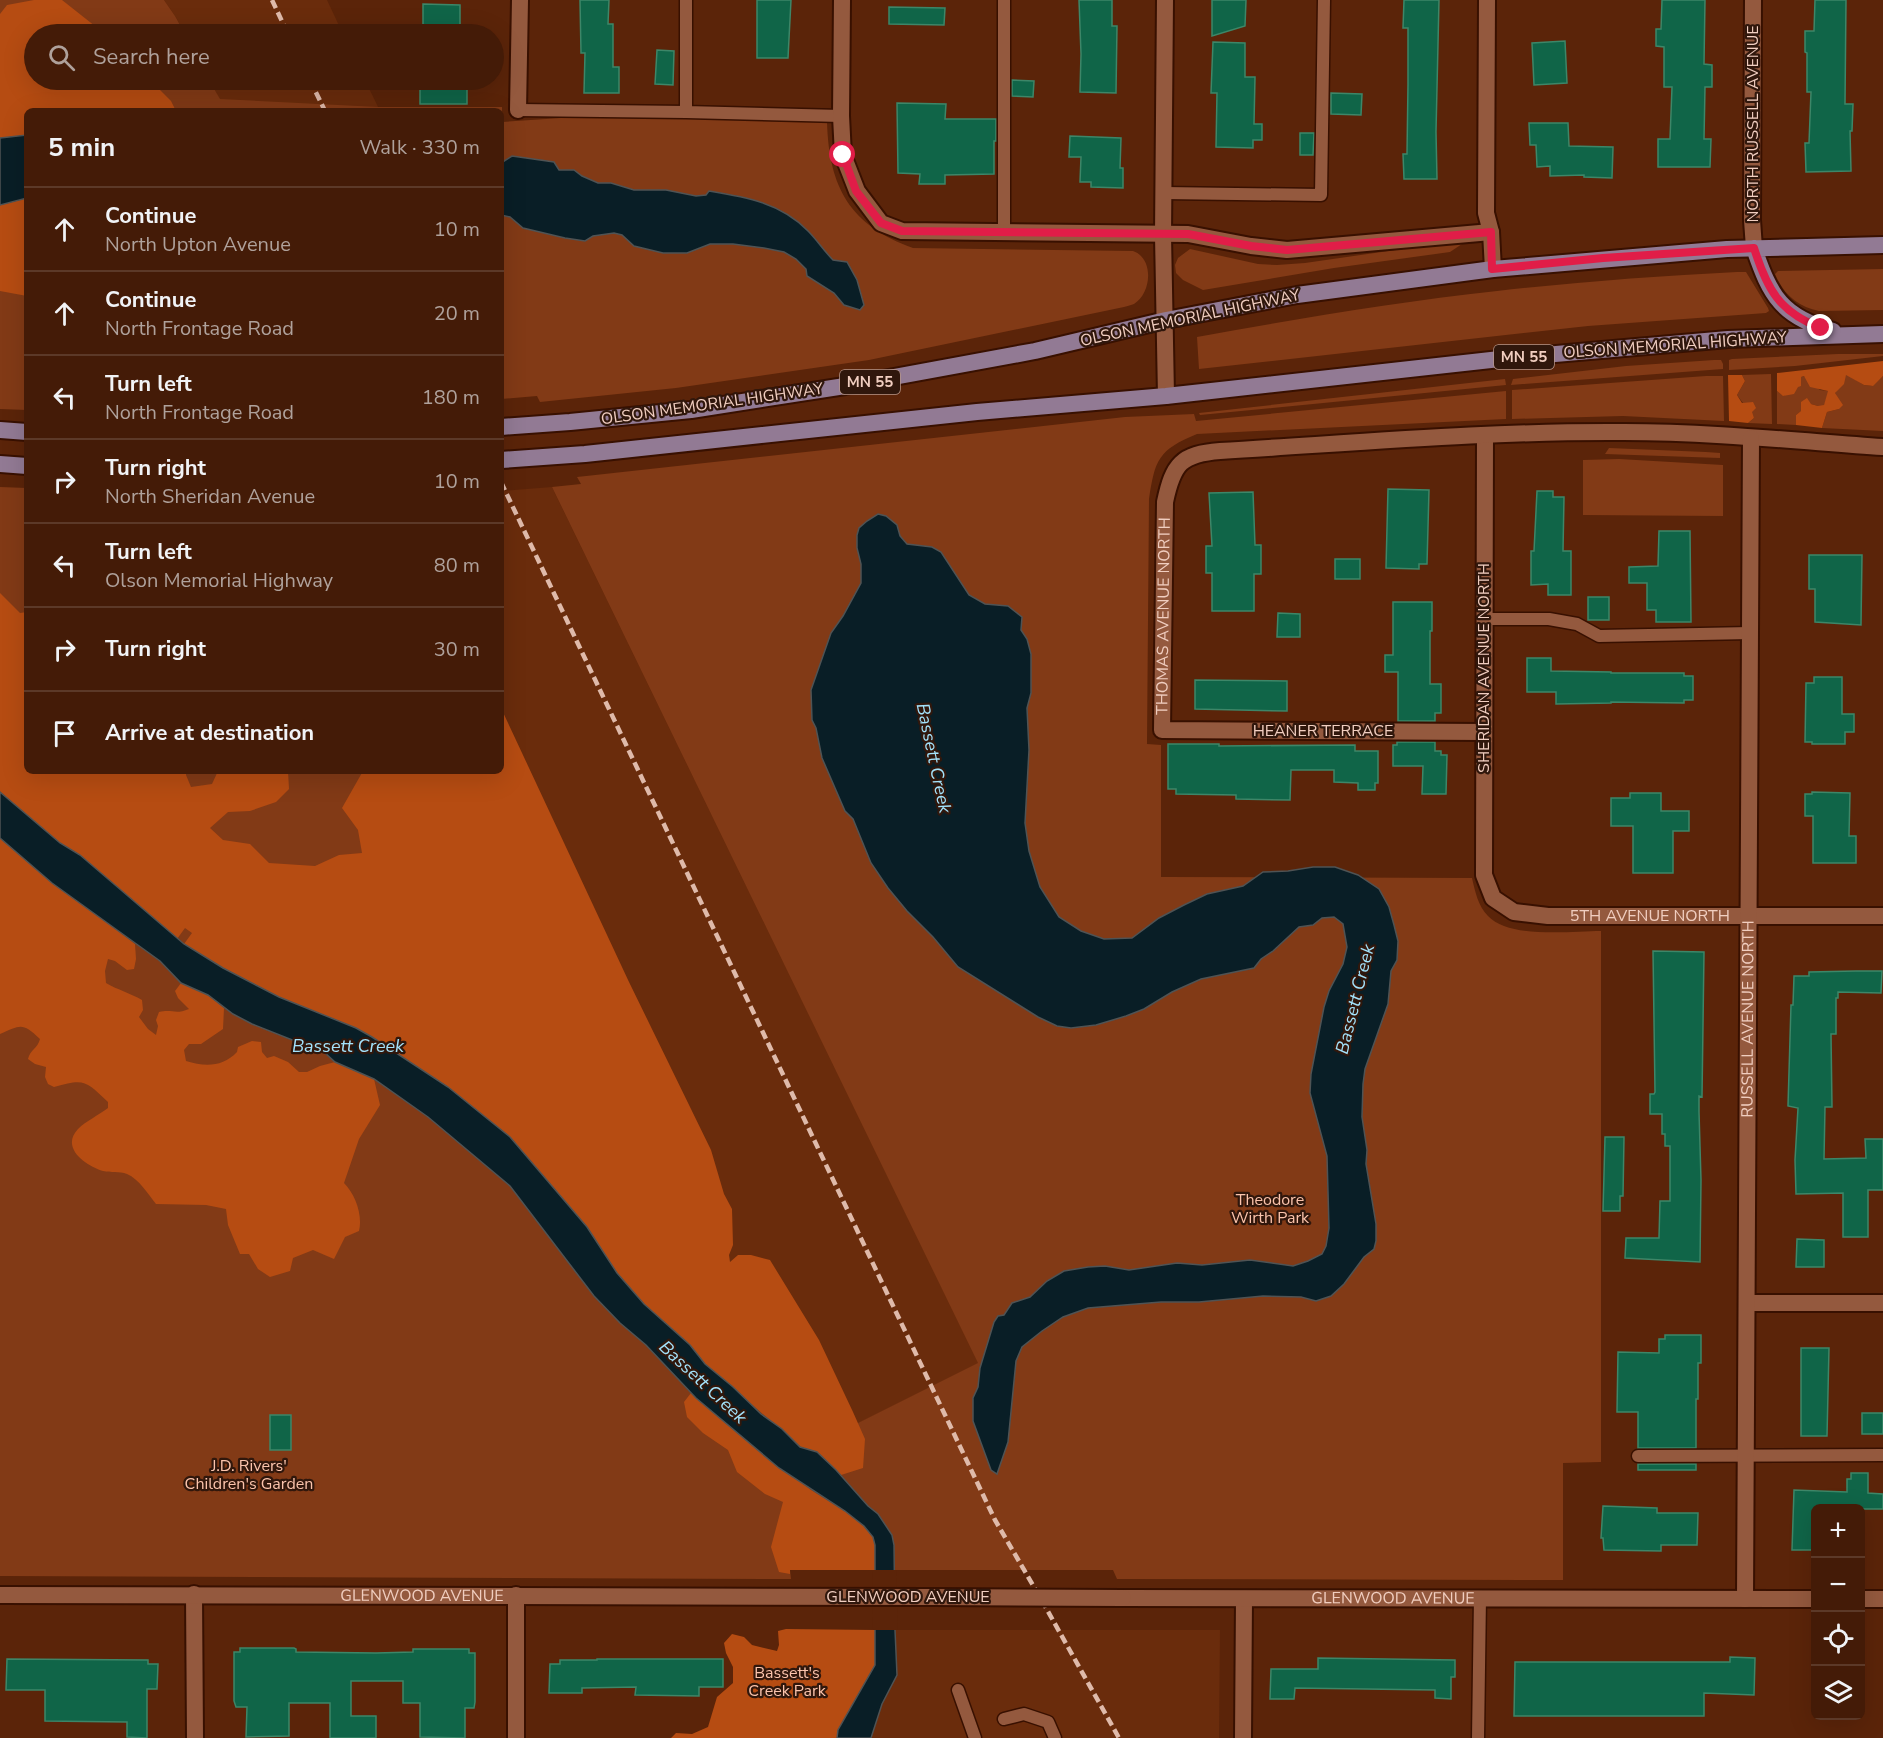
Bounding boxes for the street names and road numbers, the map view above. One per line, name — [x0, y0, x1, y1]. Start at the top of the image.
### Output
street label: NORTH RUSSELL AVENUE — [1742, 25, 1764, 223]
street label: OLSON MEMORIAL HIGHWAY — [1078, 284, 1302, 352]
street label: OLSON MEMORIAL HIGHWAY — [1563, 326, 1788, 364]
road number: MN 55 — [1494, 345, 1554, 369]
road number: MN 55 — [840, 370, 900, 394]
street label: OLSON MEMORIAL HIGHWAY — [600, 377, 825, 430]
street label: THOMAS AVENUE NORTH — [1151, 517, 1176, 715]
street label: SHERIDAN AVENUE NORTH — [1473, 563, 1495, 773]
street label: HEANER TERRACE — [1253, 720, 1393, 742]
street label: 5TH AVENUE NORTH — [1570, 905, 1730, 927]
street label: RUSSELL AVENUE NORTH — [1736, 920, 1760, 1118]
street label: GLENWOOD AVENUE — [340, 1585, 504, 1607]
street label: GLENWOOD AVENUE — [826, 1586, 990, 1608]
street label: GLENWOOD AVENUE — [1311, 1587, 1475, 1610]

